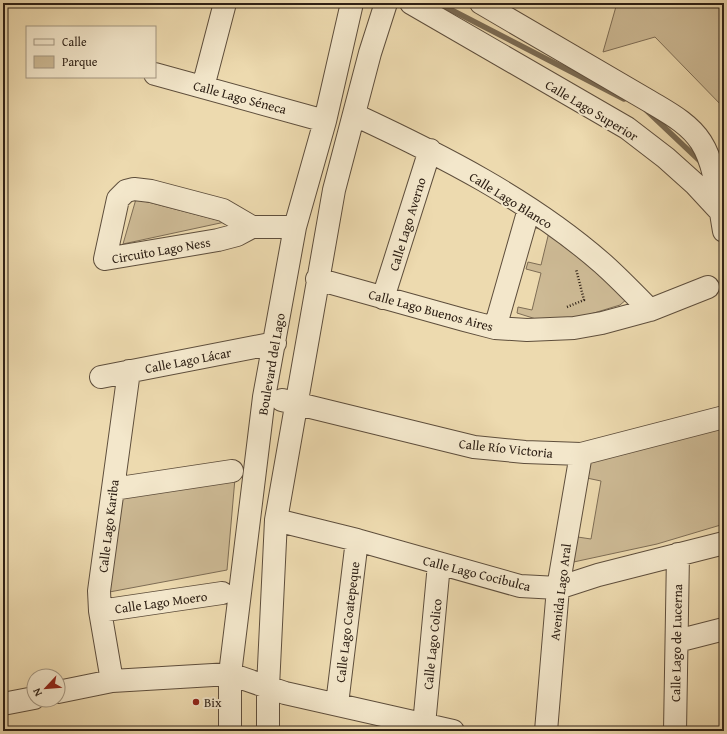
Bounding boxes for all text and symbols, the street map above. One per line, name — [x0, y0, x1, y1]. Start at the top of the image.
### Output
legend — [26, 26, 156, 78]
text: Calle — [62, 33, 87, 50]
text: Parque — [62, 53, 98, 70]
street label: Calle Lago Superior — [542, 75, 642, 146]
street label: Calle Lago Séneca — [191, 76, 289, 119]
street label: Calle Lago Blanco — [466, 167, 556, 234]
street label: Calle Lago Averno — [384, 175, 431, 273]
street label: Circuito Lago Ness — [110, 232, 212, 269]
street label: Calle Lago Buenos Aires — [366, 285, 495, 336]
street label: Boulevard del Lago — [253, 311, 290, 417]
street label: Calle Lago Lácar — [143, 343, 234, 378]
street label: Calle Río Victoria — [458, 434, 555, 463]
street label: Calle Lago Kariba — [93, 478, 124, 574]
street label: Avenida Lago Aral — [545, 542, 576, 642]
street label: Calle Lago Cocibulca — [421, 551, 534, 596]
street label: Calle Lago Coatepeque — [331, 561, 364, 684]
street label: Calle Lago de Lucerna — [666, 583, 687, 702]
street label: Calle Lago Moero — [114, 587, 209, 618]
street label: Calle Lago Colico — [418, 597, 447, 690]
north arrow — [26, 668, 66, 708]
text: N — [28, 685, 46, 699]
place label: Bix — [204, 693, 222, 712]
marker: Bix — [191, 697, 201, 707]

